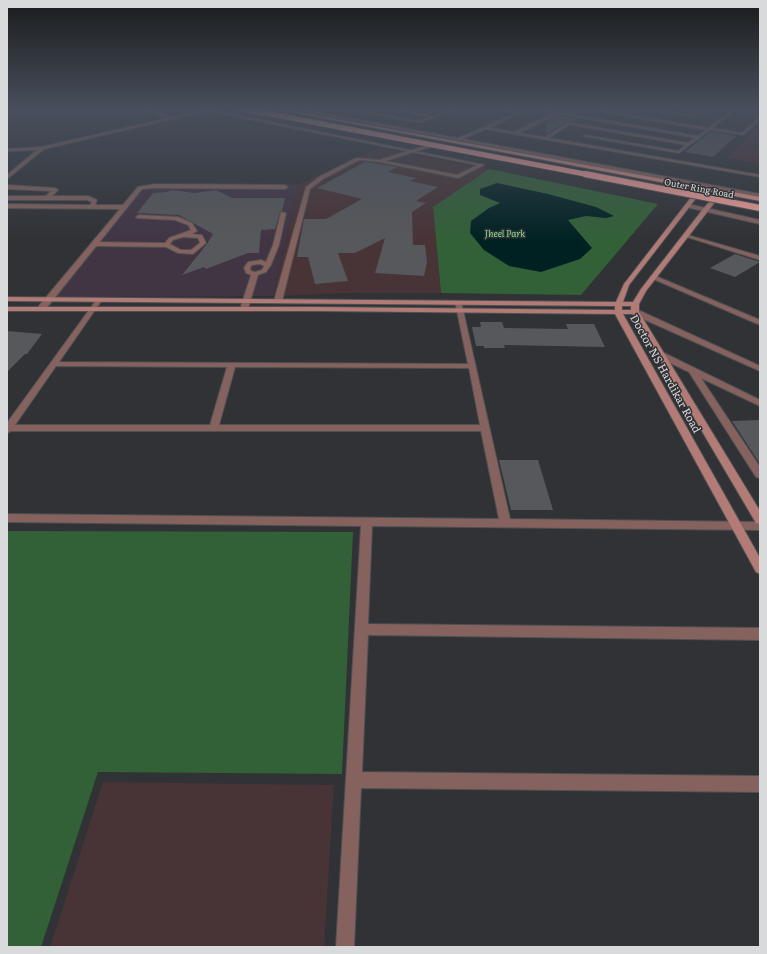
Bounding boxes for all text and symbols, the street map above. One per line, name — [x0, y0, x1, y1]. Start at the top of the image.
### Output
street label: Outer Ring Road — [663, 177, 735, 201]
park label: Jheel Park — [485, 229, 525, 239]
street label: Doctor NS Hardikar Road — [627, 312, 703, 436]

